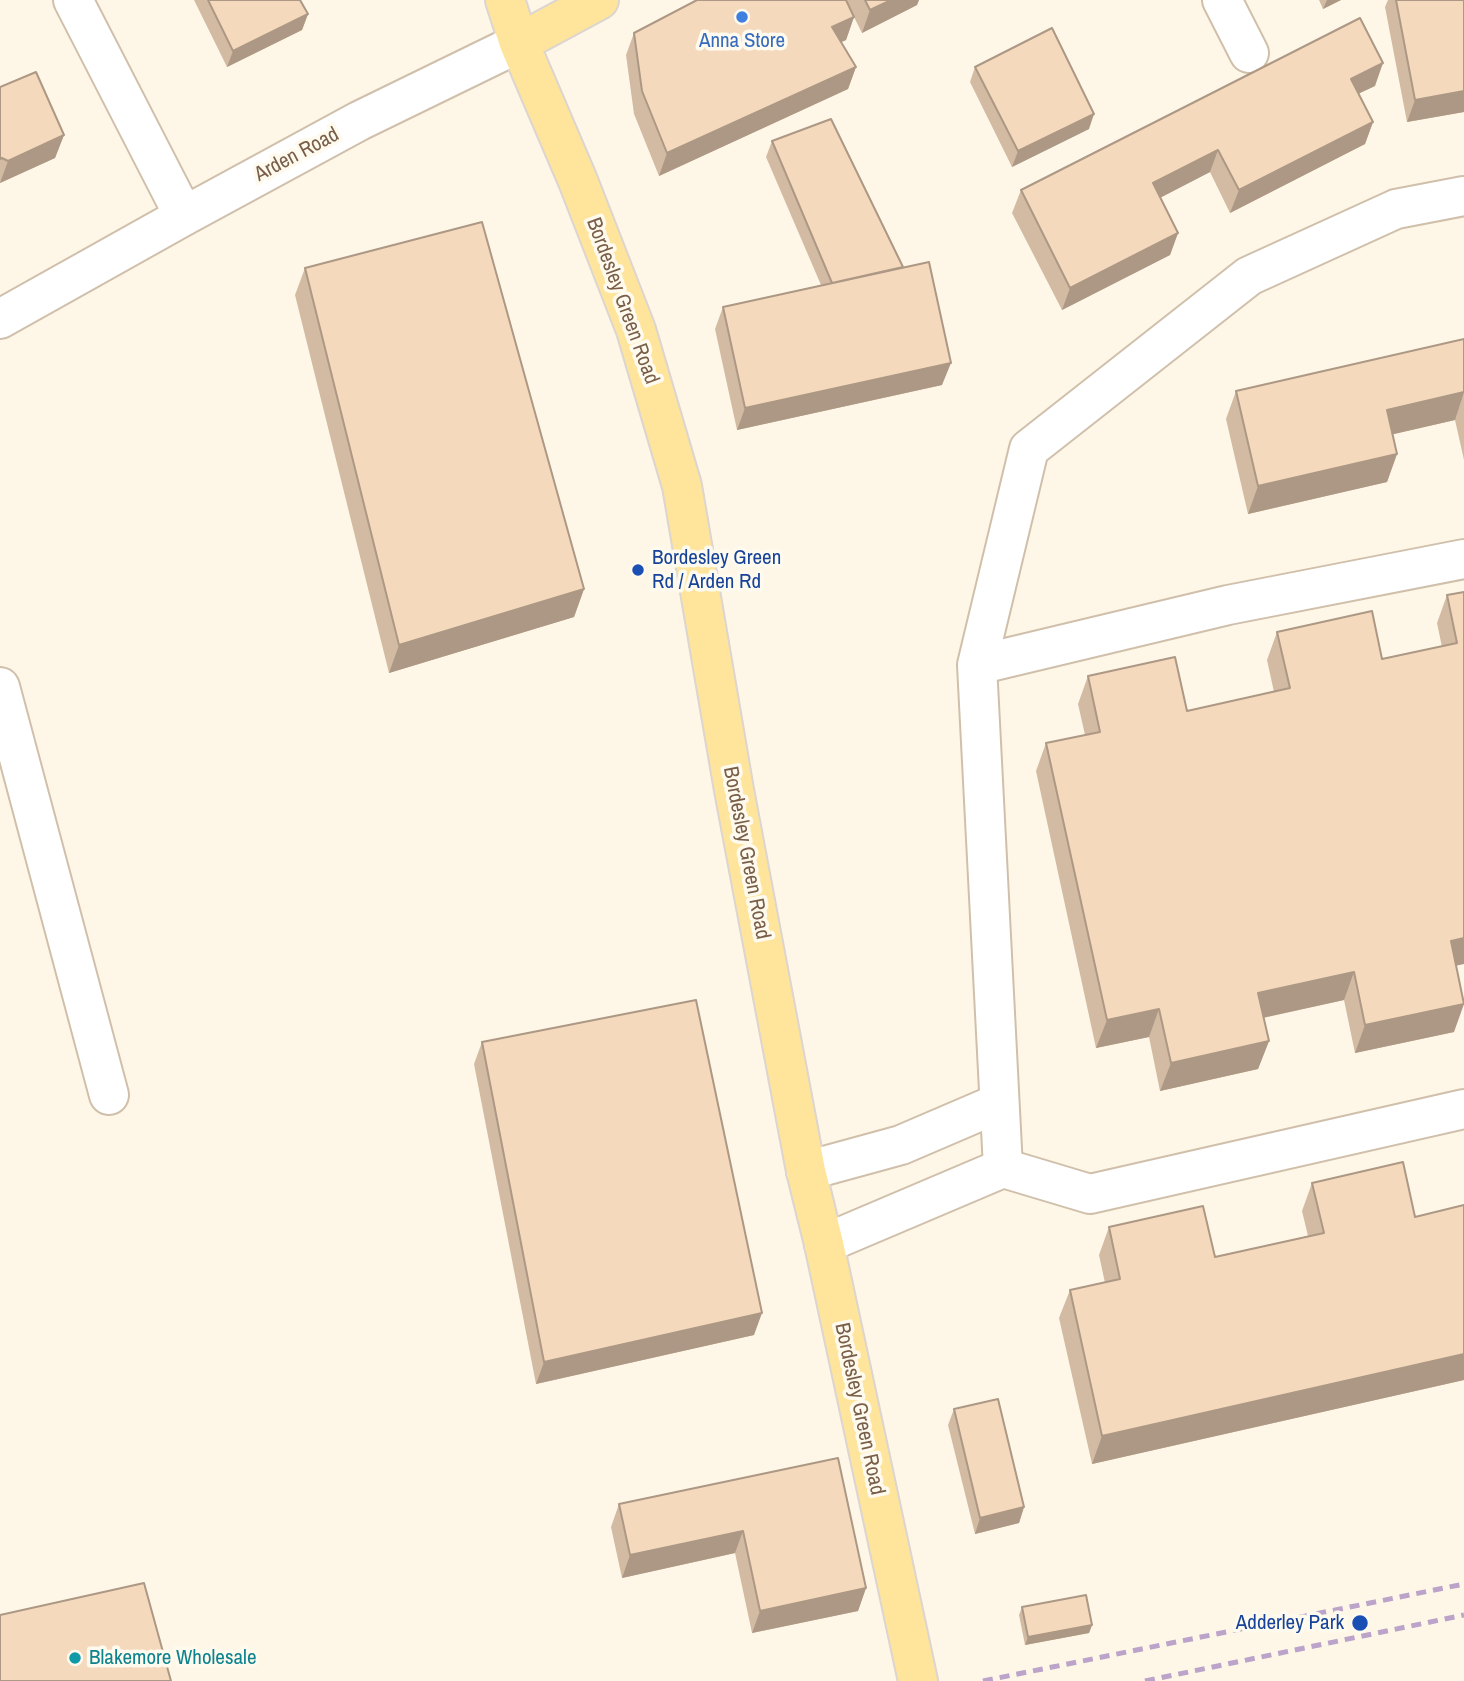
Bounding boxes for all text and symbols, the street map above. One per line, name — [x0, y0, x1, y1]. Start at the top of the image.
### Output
marker: Anna Store — [734, 9, 750, 25]
place label: Anna Store — [699, 28, 785, 54]
street label: Arden Road — [251, 122, 343, 188]
street label: Bordesley Green Road — [580, 214, 664, 388]
place label: Bordesley Green Rd / Arden Rd — [652, 545, 781, 595]
marker: Bordesley Green Rd / Arden Rd — [630, 562, 646, 578]
street label: Bordesley Green Road — [717, 765, 775, 941]
street label: Bordesley Green Road — [828, 1321, 890, 1497]
place label: Adderley Park — [1236, 1610, 1344, 1636]
marker: Adderley Park — [1350, 1613, 1370, 1633]
place label: Blakemore Wholesale — [89, 1645, 256, 1671]
marker: Blakemore Wholesale — [67, 1650, 83, 1666]

